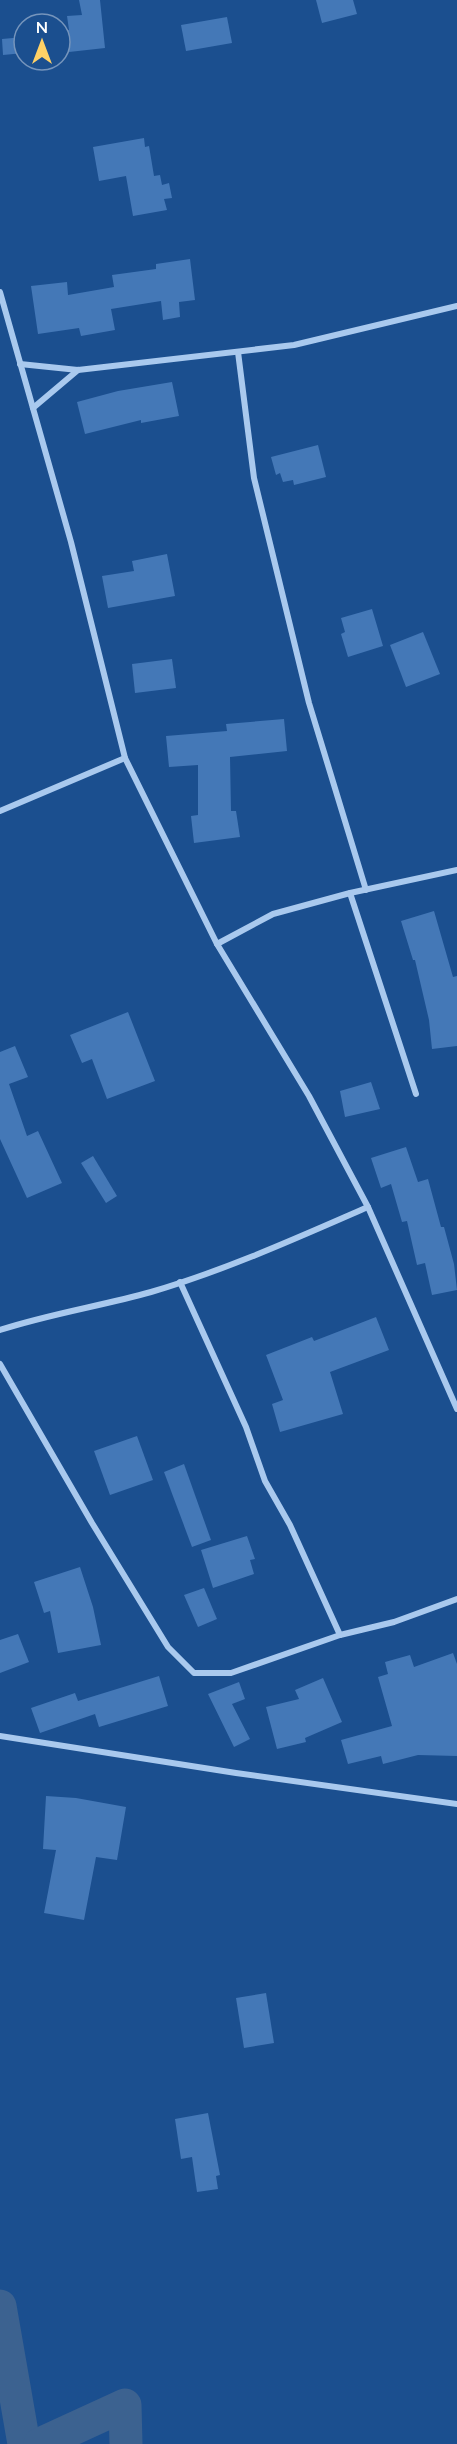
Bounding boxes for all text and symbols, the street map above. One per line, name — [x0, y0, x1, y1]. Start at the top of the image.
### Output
north arrow — [12, 12, 72, 72]
text: N — [36, 17, 48, 36]

